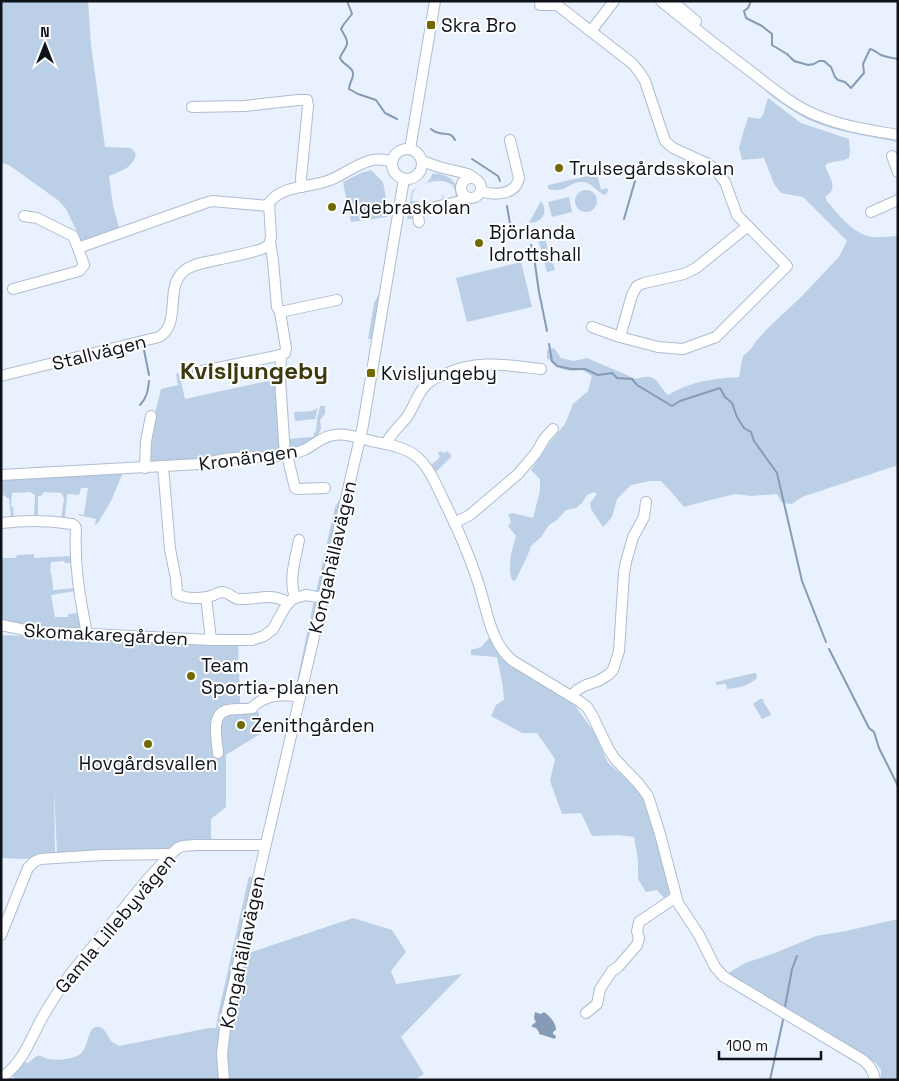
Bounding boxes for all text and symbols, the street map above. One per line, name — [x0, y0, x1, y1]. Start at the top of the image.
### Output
place label: Skra Bro — [441, 13, 517, 38]
marker: Skra Bro — [425, 19, 437, 31]
north arrow — [20, 20, 70, 70]
text: N — [40, 23, 50, 41]
place label: Trulsegårdsskolan — [569, 156, 734, 181]
marker: Trulsegårdsskolan — [553, 162, 565, 174]
place label: Algebraskolan — [342, 195, 471, 220]
marker: Algebraskolan — [326, 201, 338, 213]
place label: Björlanda Idrottshall — [489, 220, 581, 267]
marker: Björlanda Idrottshall — [473, 237, 485, 249]
street label: Stallvägen — [49, 329, 149, 376]
district label: Kvisljungeby — [180, 355, 328, 386]
place label: Kvisljungeby — [381, 361, 497, 386]
marker: Kvisljungeby — [365, 367, 377, 379]
street label: Kronängen — [197, 438, 299, 477]
street label: Kongahällavägen — [303, 478, 362, 636]
street label: Skomakaregården — [23, 618, 189, 651]
place label: Team Sportia-planen — [201, 653, 339, 700]
marker: Team Sportia-planen — [185, 670, 197, 682]
place label: Zenithgården — [251, 713, 375, 738]
marker: Zenithgården — [235, 719, 247, 731]
marker: Hovgårdsvallen — [142, 738, 154, 750]
place label: Hovgårdsvallen — [79, 751, 217, 776]
street label: Gamla Lillebyvägen — [49, 848, 181, 999]
street label: Kongahällavägen — [214, 873, 271, 1031]
scale bar — [719, 1028, 822, 1060]
text: 100 m — [726, 1036, 768, 1055]

